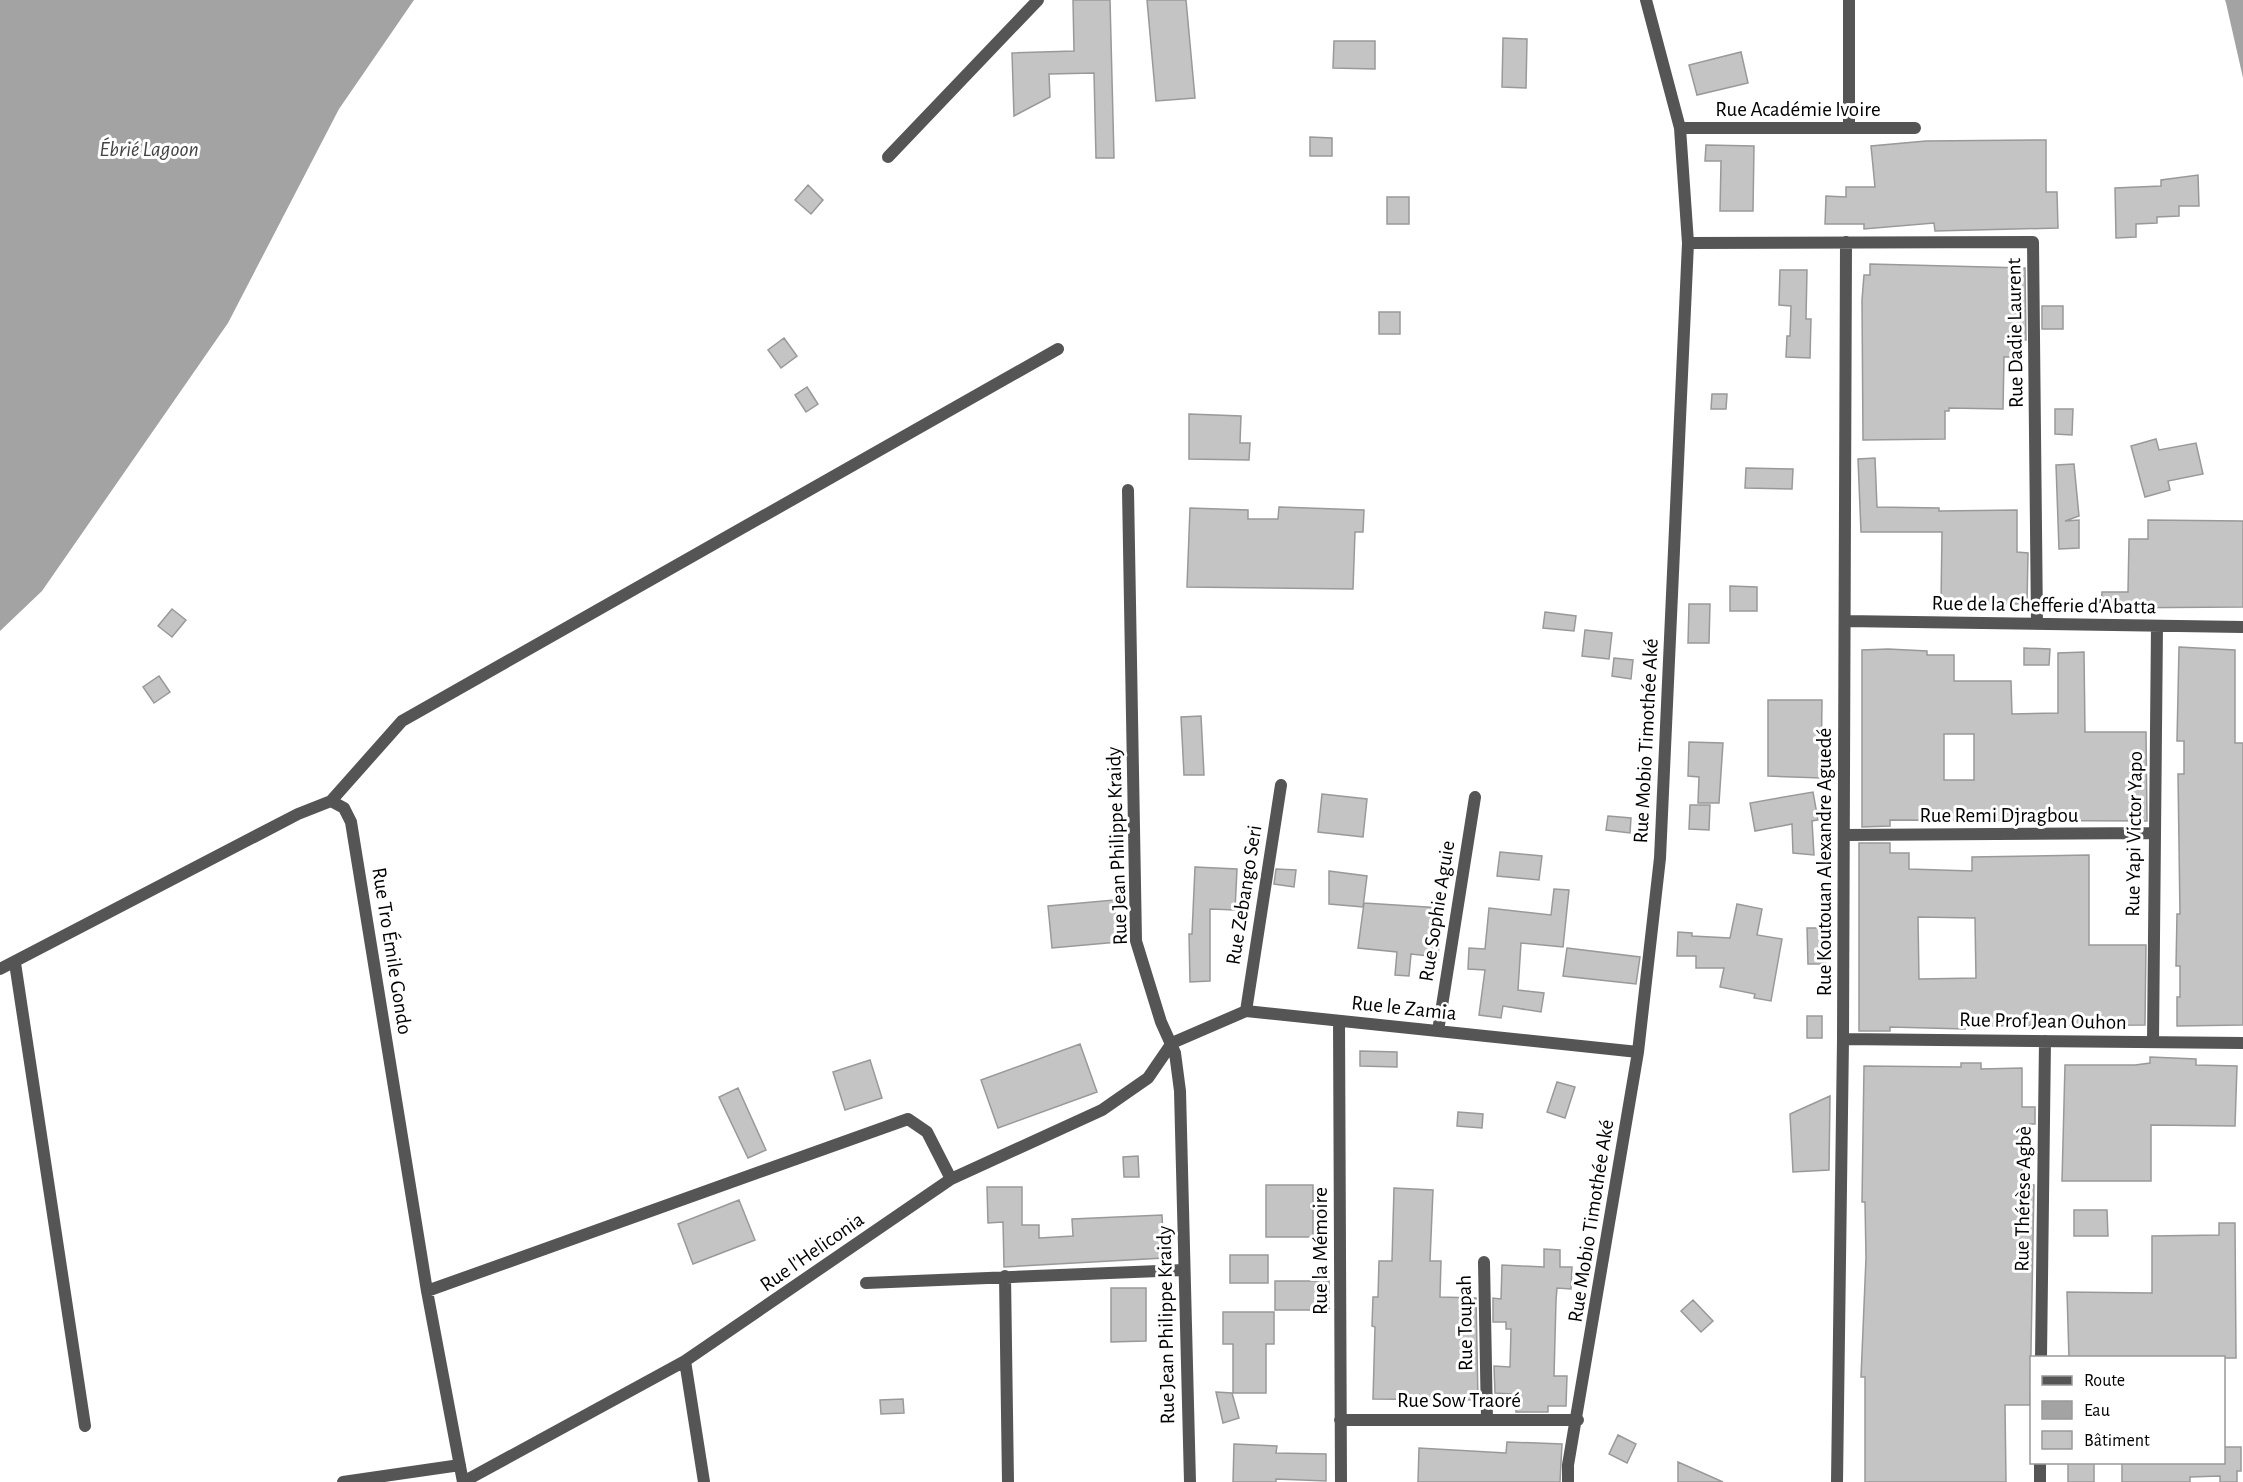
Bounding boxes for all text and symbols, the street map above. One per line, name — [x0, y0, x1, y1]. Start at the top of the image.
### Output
street label: Rue Académie Ivoire — [1715, 99, 1881, 120]
water label: Ébrié Lagoon — [99, 137, 199, 160]
street label: Rue Dadie Laurent — [2003, 257, 2027, 408]
street label: Rue de la Chefferie d'Abatta — [1931, 593, 2157, 617]
street label: Rue Mobio Timothée Aké — [1630, 638, 1662, 844]
street label: Rue Koutouan Alexandre Aguedé — [1814, 728, 1835, 996]
street label: Rue Jean Philippe Kraidy — [1103, 746, 1131, 946]
street label: Rue Yapi Victor Yapo — [2122, 751, 2146, 917]
street label: Rue Remi Djragbou — [1919, 805, 2079, 826]
street label: Rue Zebango Seri — [1223, 824, 1265, 966]
street label: Rue Sophie Aguie — [1415, 839, 1459, 983]
street label: Rue Tro Émile Gondo — [368, 866, 418, 1036]
street label: Rue le Zamia — [1350, 992, 1458, 1024]
street label: Rue Prof Jean Ouhon — [1959, 1009, 2127, 1033]
street label: Rue Mobio Timothée Aké — [1565, 1118, 1617, 1324]
street label: Rue Thérèse Agbè — [2011, 1126, 2035, 1272]
street label: Rue la Mémoire — [1310, 1187, 1331, 1315]
street label: Rue l'Heliconia — [756, 1208, 868, 1295]
street label: Rue Jean Philippe Kraidy — [1154, 1225, 1178, 1425]
street label: Rue Toupah — [1454, 1275, 1476, 1371]
legend — [2030, 1356, 2225, 1464]
text: Route — [2084, 1372, 2125, 1390]
street label: Rue Sow Traoré — [1397, 1390, 1521, 1411]
text: Eau — [2084, 1402, 2110, 1420]
text: Bâtiment — [2084, 1432, 2150, 1450]

